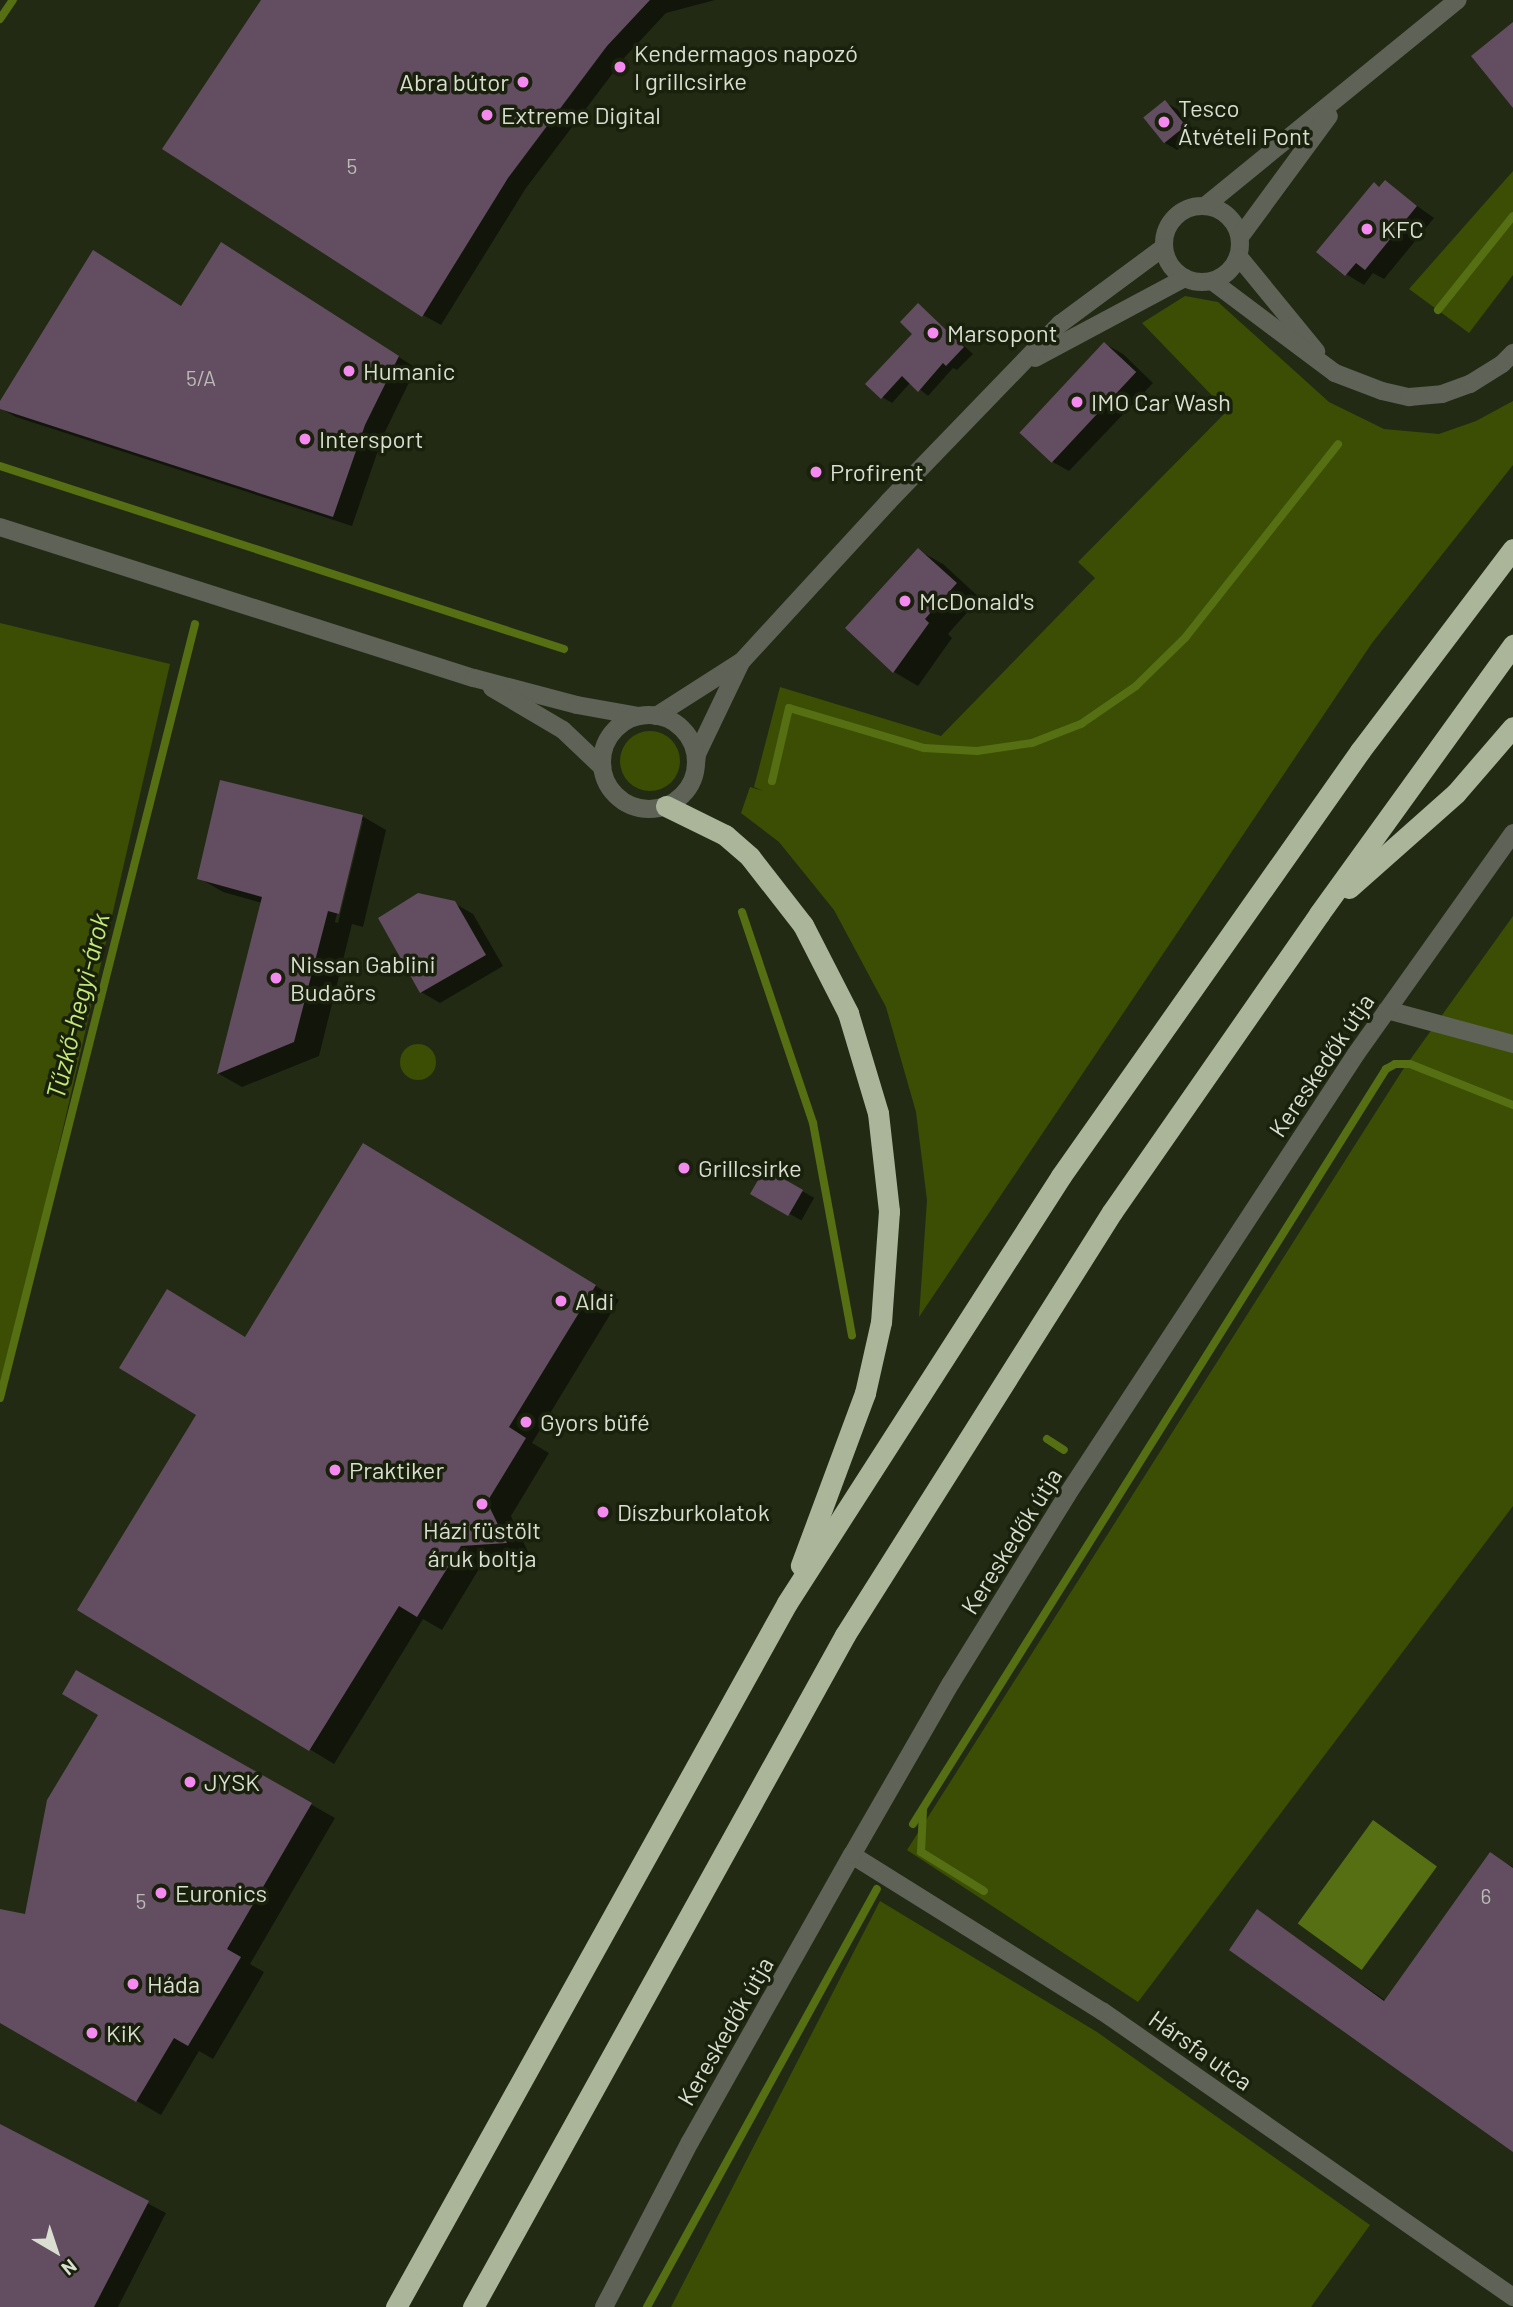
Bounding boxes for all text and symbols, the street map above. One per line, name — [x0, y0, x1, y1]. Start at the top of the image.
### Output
place label: Kendermagos napozó I grillcsirke — [634, 39, 858, 95]
marker: Kendermagos napozó I grillcsirke — [612, 59, 628, 75]
place label: Abra bútor — [399, 68, 509, 96]
marker: Abra bútor — [515, 74, 531, 90]
place label: Tesco Átvételi Pont — [1178, 94, 1311, 150]
place label: Extreme Digital — [501, 101, 661, 129]
marker: Extreme Digital — [479, 107, 495, 123]
marker: Tesco Átvételi Pont — [1156, 114, 1172, 130]
house number: 5 — [347, 153, 357, 179]
place label: KFC — [1381, 215, 1424, 243]
marker: KFC — [1359, 221, 1375, 237]
place label: Marsopont — [947, 319, 1058, 347]
marker: Marsopont — [925, 325, 941, 341]
place label: Humanic — [363, 357, 455, 385]
marker: Humanic — [341, 363, 357, 379]
house number: 5/A — [186, 365, 216, 391]
place label: IMO Car Wash — [1091, 388, 1231, 416]
marker: IMO Car Wash — [1069, 394, 1085, 410]
place label: Intersport — [319, 425, 423, 453]
marker: Intersport — [297, 431, 313, 447]
place label: Profirent — [830, 458, 924, 486]
marker: Profirent — [808, 464, 824, 480]
place label: McDonald's — [919, 587, 1034, 615]
marker: McDonald's — [897, 593, 913, 609]
water label: Tűzkő-hegyi-árok — [39, 910, 115, 1102]
place label: Nissan Gablini Budaörs — [290, 950, 436, 1006]
marker: Nissan Gablini Budaörs — [268, 970, 284, 986]
street label: Kereskedők útja — [1262, 988, 1380, 1142]
place label: Grillcsirke — [698, 1154, 802, 1182]
marker: Grillcsirke — [676, 1160, 692, 1176]
place label: Aldi — [575, 1287, 614, 1315]
marker: Aldi — [553, 1293, 569, 1309]
place label: Gyors büfé — [540, 1408, 650, 1436]
marker: Gyors büfé — [518, 1414, 534, 1430]
place label: Praktiker — [349, 1456, 444, 1484]
marker: Praktiker — [327, 1462, 343, 1478]
street label: Kereskedők útja — [955, 1463, 1067, 1619]
marker: Házi füstölt áruk boltja — [474, 1496, 490, 1512]
place label: Díszburkolatok — [617, 1498, 770, 1526]
marker: Díszburkolatok — [595, 1504, 611, 1520]
place label: Házi füstölt áruk boltja — [423, 1516, 541, 1572]
place label: JYSK — [204, 1768, 260, 1796]
marker: JYSK — [182, 1774, 198, 1790]
place label: Euronics — [175, 1879, 267, 1907]
house number: 6 — [1481, 1883, 1491, 1909]
marker: Euronics — [153, 1885, 169, 1901]
house number: 5 — [136, 1888, 146, 1914]
street label: Kereskedők útja — [671, 1952, 779, 2110]
place label: Háda — [147, 1970, 200, 1998]
marker: Háda — [125, 1976, 141, 1992]
street label: Hársfa utca — [1144, 2004, 1258, 2096]
place label: KiK — [106, 2019, 141, 2047]
marker: KiK — [84, 2025, 100, 2041]
north arrow — [21, 2216, 91, 2286]
text: N — [57, 2255, 82, 2281]

